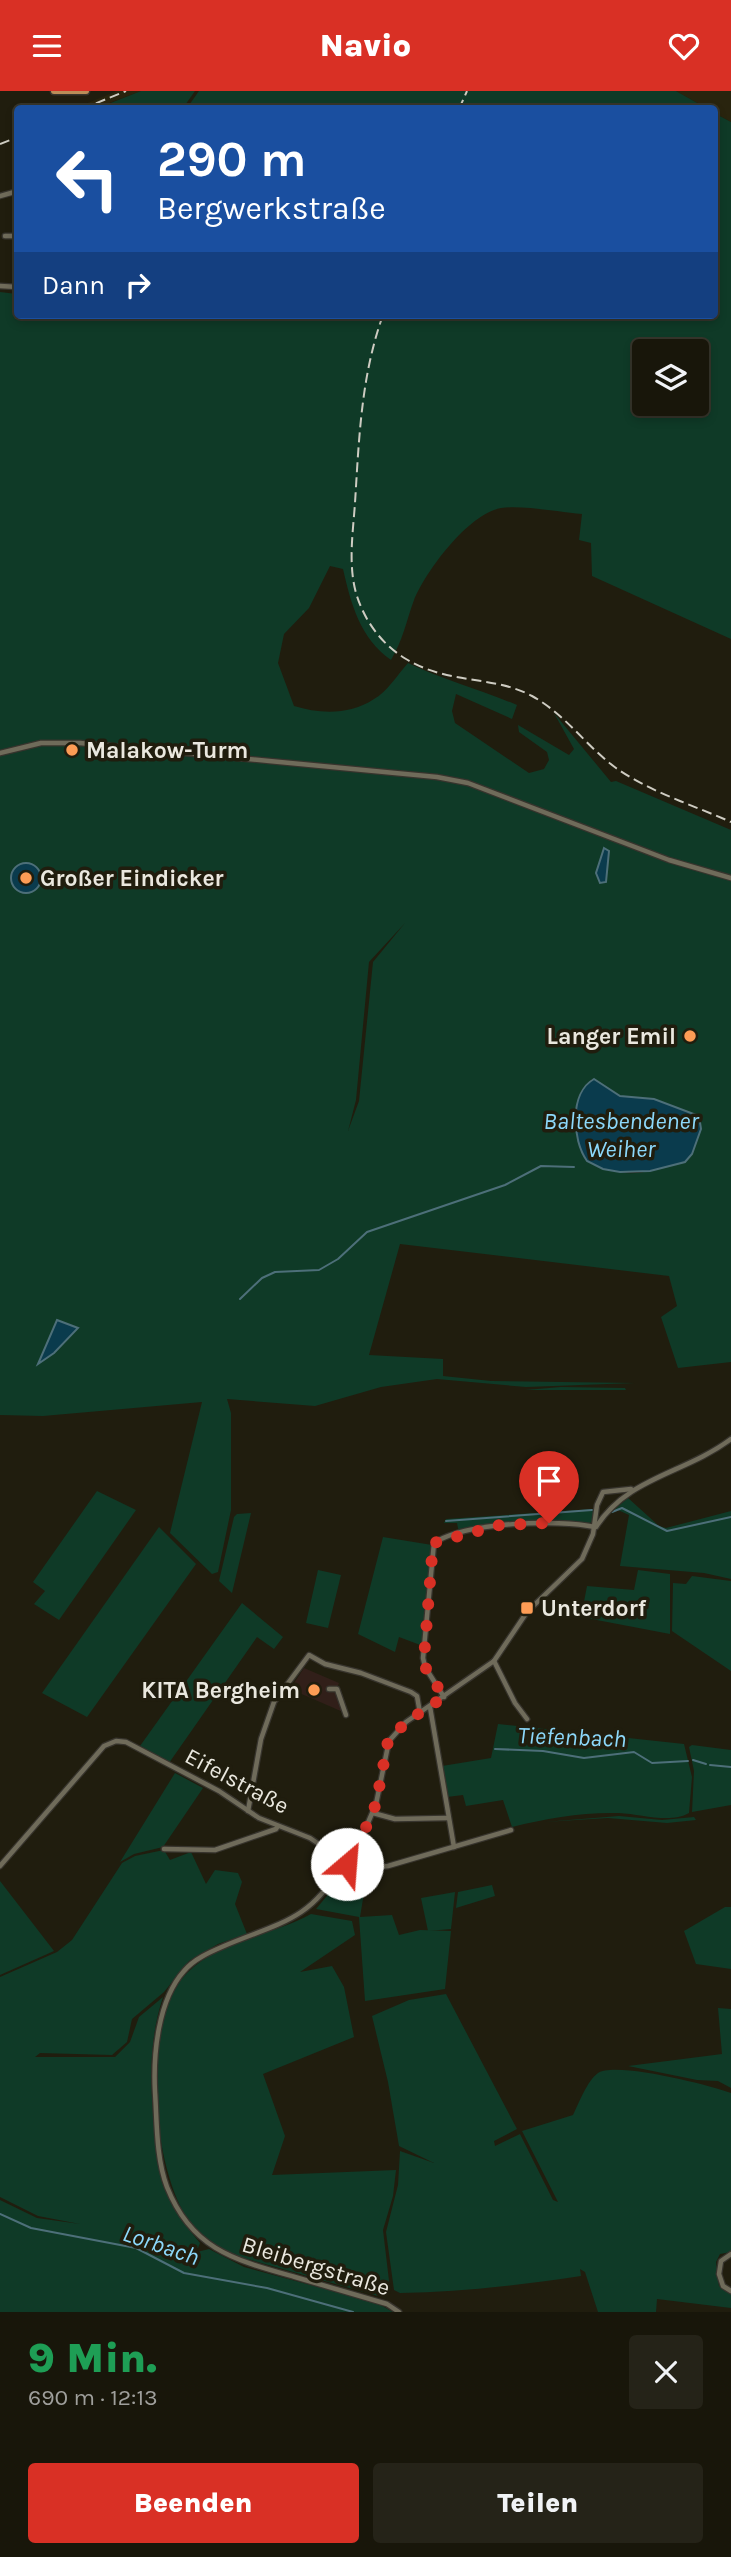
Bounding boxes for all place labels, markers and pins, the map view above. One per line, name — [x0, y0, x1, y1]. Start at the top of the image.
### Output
place label: Malakow-Turm — [86, 737, 248, 764]
marker: Malakow-Turm — [64, 742, 80, 758]
place label: Großer Eindicker — [40, 865, 224, 892]
marker: Großer Eindicker — [18, 870, 34, 886]
place label: Langer Emil — [547, 1023, 676, 1050]
marker: Langer Emil — [682, 1028, 698, 1044]
pin — [519, 1451, 579, 1523]
place label: Unterdorf — [541, 1595, 647, 1622]
marker: Unterdorf — [519, 1600, 535, 1616]
place label: KITA Bergheim — [141, 1677, 300, 1704]
marker: KITA Bergheim — [306, 1682, 322, 1698]

